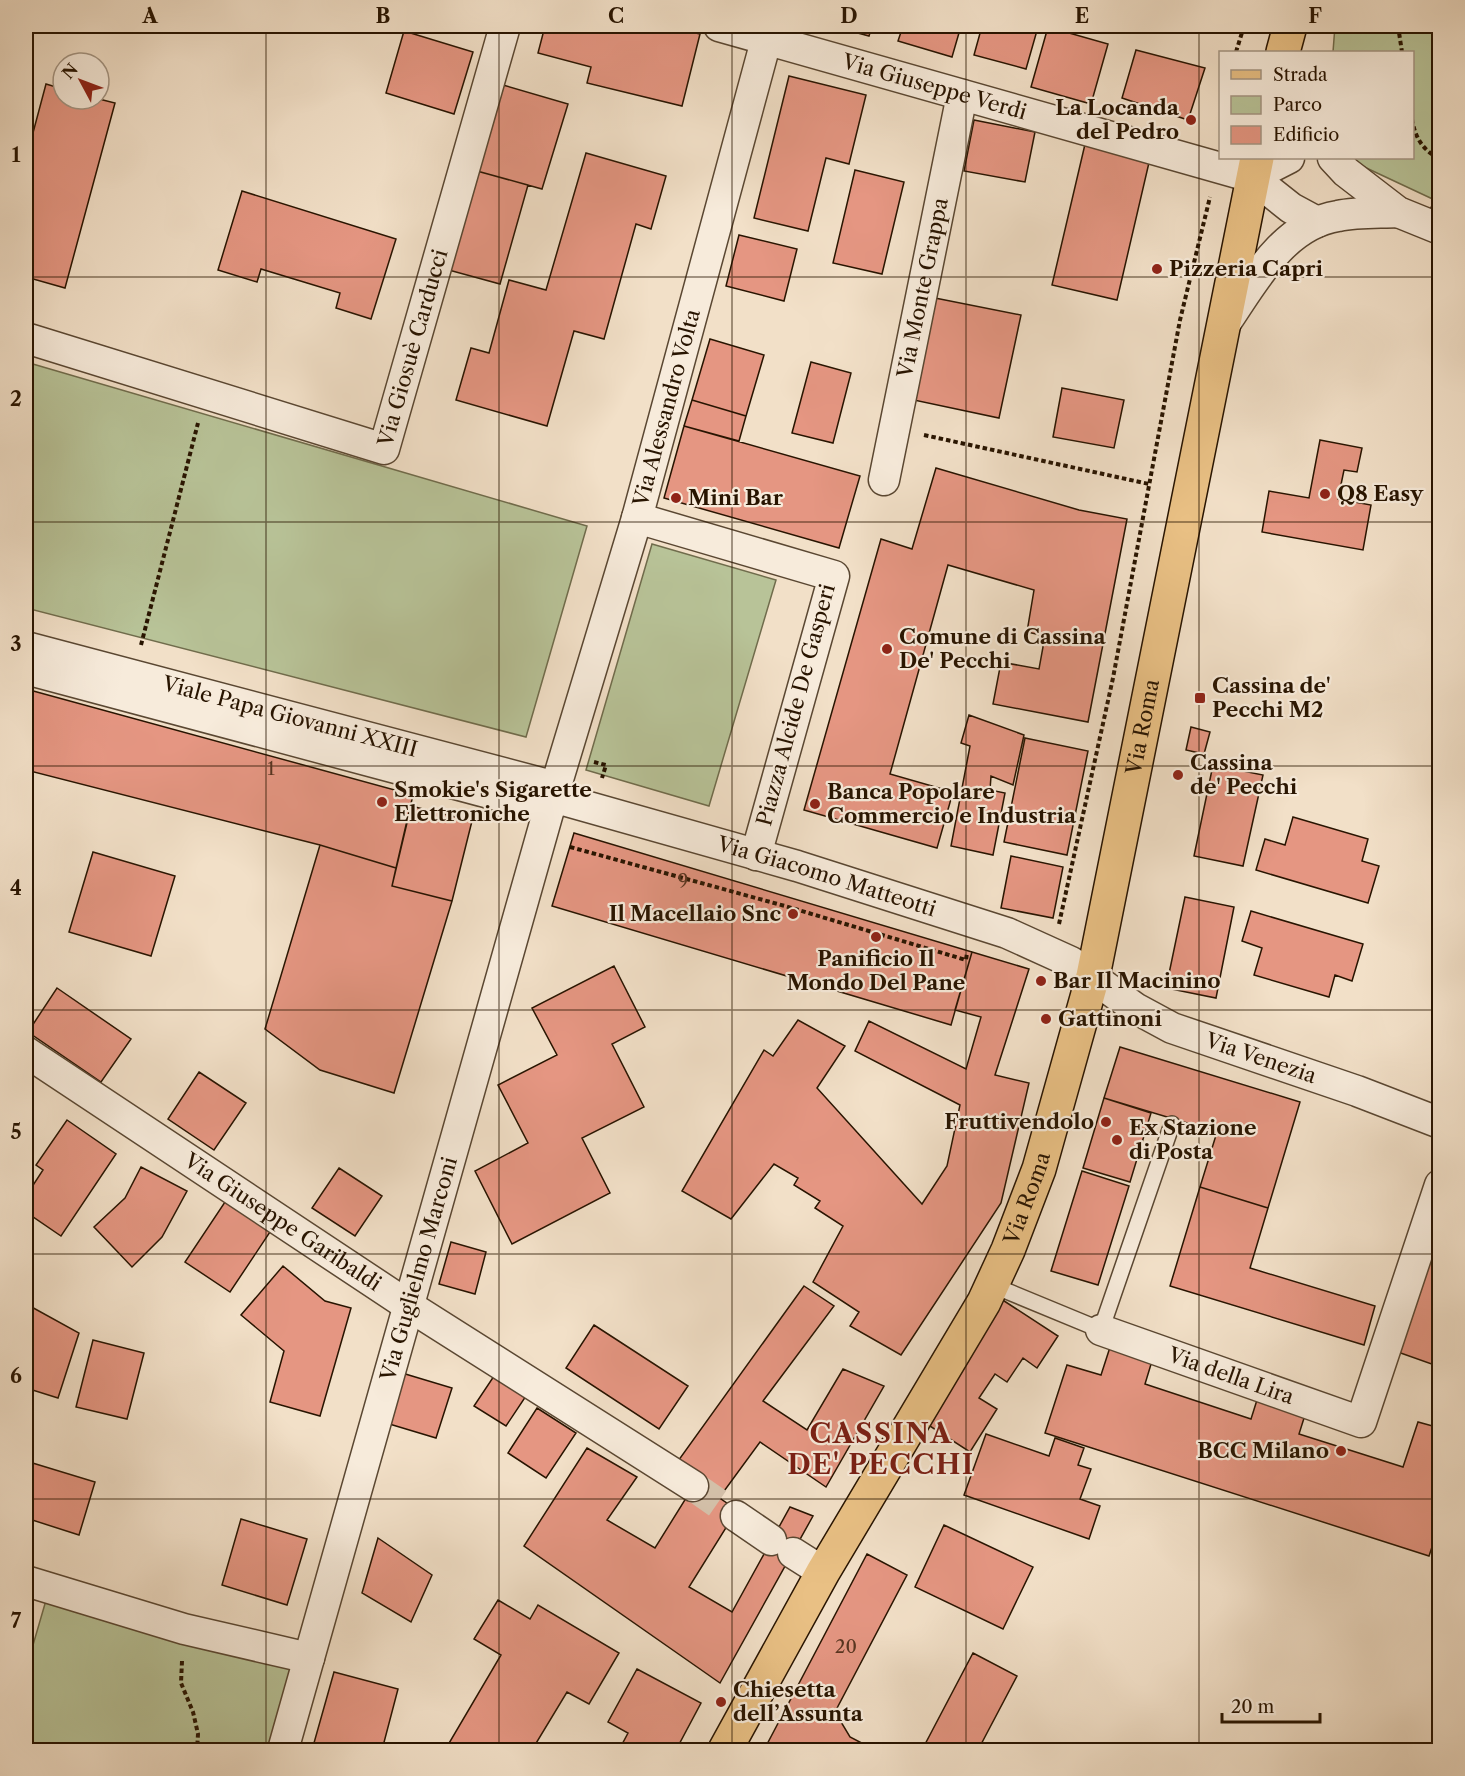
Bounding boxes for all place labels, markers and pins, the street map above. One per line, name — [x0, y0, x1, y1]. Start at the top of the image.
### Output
place label: La Locanda del Pedro — [1055, 95, 1180, 144]
marker: La Locanda del Pedro — [1184, 113, 1198, 127]
place label: Pizzeria Capri — [1169, 256, 1323, 281]
marker: Pizzeria Capri — [1150, 262, 1164, 276]
place label: Q8 Easy — [1337, 481, 1424, 506]
place label: Mini Bar — [688, 485, 784, 510]
marker: Q8 Easy — [1318, 487, 1332, 501]
marker: Mini Bar — [669, 491, 683, 505]
place label: Comune di Cassina De' Pecchi — [899, 624, 1106, 673]
marker: Comune di Cassina De' Pecchi — [880, 642, 894, 656]
place label: Cassina de' Pecchi M2 — [1212, 673, 1330, 722]
marker: Cassina de' Pecchi M2 — [1193, 691, 1207, 705]
place label: Cassina de' Pecchi — [1190, 750, 1298, 799]
marker: Cassina de' Pecchi — [1171, 768, 1185, 782]
place label: Smokie's Sigarette Elettroniche — [394, 777, 592, 826]
place label: Banca Popolare Commercio e Industria — [827, 779, 1077, 828]
marker: Smokie's Sigarette Elettroniche — [375, 795, 389, 809]
marker: Banca Popolare Commercio e Industria — [808, 797, 822, 811]
place label: Il Macellaio Snc — [609, 901, 781, 926]
marker: Il Macellaio Snc — [786, 907, 800, 921]
marker: Panificio Il Mondo Del Pane — [869, 930, 883, 944]
place label: Panificio Il Mondo Del Pane — [787, 946, 965, 995]
place label: Bar Il Macinino — [1053, 968, 1221, 993]
marker: Bar Il Macinino — [1034, 974, 1048, 988]
place label: Gattinoni — [1058, 1006, 1162, 1031]
marker: Gattinoni — [1039, 1012, 1053, 1026]
place label: Fruttivendolo — [944, 1109, 1094, 1134]
marker: Fruttivendolo — [1099, 1115, 1113, 1129]
place label: Ex Stazione di Posta — [1129, 1115, 1257, 1164]
marker: Ex Stazione di Posta — [1110, 1133, 1124, 1147]
place label: BCC Milano — [1197, 1438, 1329, 1463]
marker: BCC Milano — [1334, 1444, 1348, 1458]
place label: Chiesetta dell’Assunta — [733, 1677, 864, 1726]
marker: Chiesetta dell’Assunta — [714, 1695, 728, 1709]

